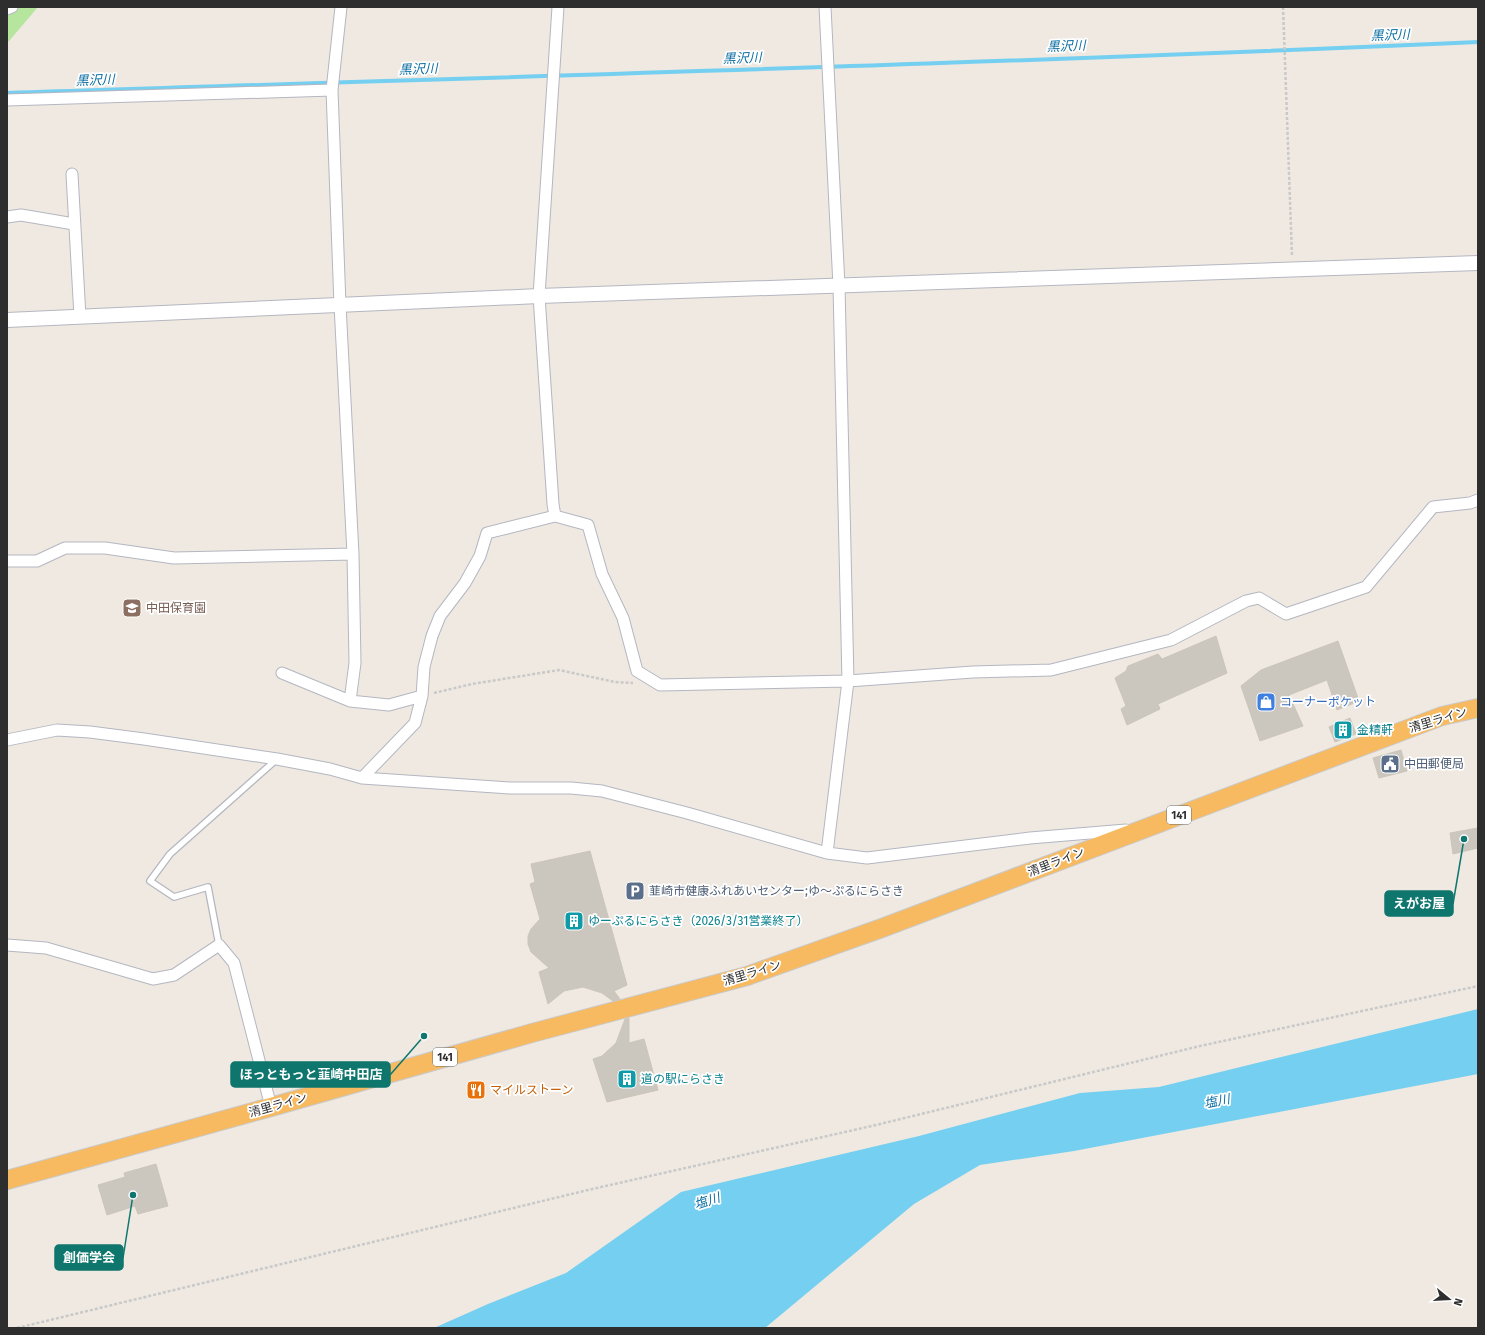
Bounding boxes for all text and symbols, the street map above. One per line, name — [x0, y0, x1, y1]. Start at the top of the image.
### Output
water label: 黒沢川 — [1370, 27, 1412, 43]
water label: 黒沢川 — [1046, 38, 1088, 54]
water label: 黒沢川 — [722, 50, 764, 66]
water label: 黒沢川 — [398, 61, 440, 77]
water label: 黒沢川 — [75, 72, 117, 88]
school or university icon: 中田保育園 — [121, 597, 143, 619]
place label: 中田保育園 — [146, 601, 206, 615]
shop icon: コーナーポケット — [1255, 691, 1277, 713]
place label: コーナーポケット — [1280, 695, 1376, 709]
street label: 清里ライン — [1407, 705, 1469, 735]
building icon: 金精軒 — [1332, 719, 1354, 741]
place label: 金精軒 — [1357, 723, 1393, 737]
public building icon: 中田郵便局 — [1379, 753, 1401, 775]
place label: 中田郵便局 — [1404, 757, 1464, 771]
road number: 141 — [1167, 806, 1191, 824]
street label: 清里ライン — [1025, 845, 1087, 879]
parking icon: 韮崎市健康ふれあいセンター;ゆ～ぷるにらさき — [624, 880, 646, 902]
place label: 韮崎市健康ふれあいセンター;ゆ～ぷるにらさき — [649, 884, 904, 898]
callout: えがお屋 — [1385, 891, 1453, 916]
text: えがお屋 — [1393, 896, 1445, 911]
building icon: ゆーぷるにらさき（2026/3/31営業終了） — [563, 910, 585, 932]
place label: ゆーぷるにらさき（2026/3/31営業終了） — [588, 914, 809, 928]
street label: 清里ライン — [721, 958, 783, 988]
road number: 141 — [433, 1048, 457, 1066]
callout: ほっともっと韮崎中田店 — [231, 1062, 390, 1087]
text: ほっともっと韮崎中田店 — [239, 1067, 383, 1082]
building icon: 道の駅にらさき — [616, 1068, 638, 1090]
place label: 道の駅にらさき — [641, 1072, 725, 1086]
restaurant icon: マイルストーン — [465, 1079, 487, 1101]
place label: マイルストーン — [490, 1083, 573, 1097]
street label: 清里ライン — [247, 1090, 309, 1120]
water label: 塩川 — [1203, 1091, 1233, 1111]
water label: 塩川 — [692, 1189, 724, 1212]
callout: 創価学会 — [55, 1245, 123, 1270]
text: 創価学会 — [63, 1250, 115, 1265]
north arrow — [1429, 1279, 1469, 1319]
text: N — [1451, 1296, 1465, 1307]

